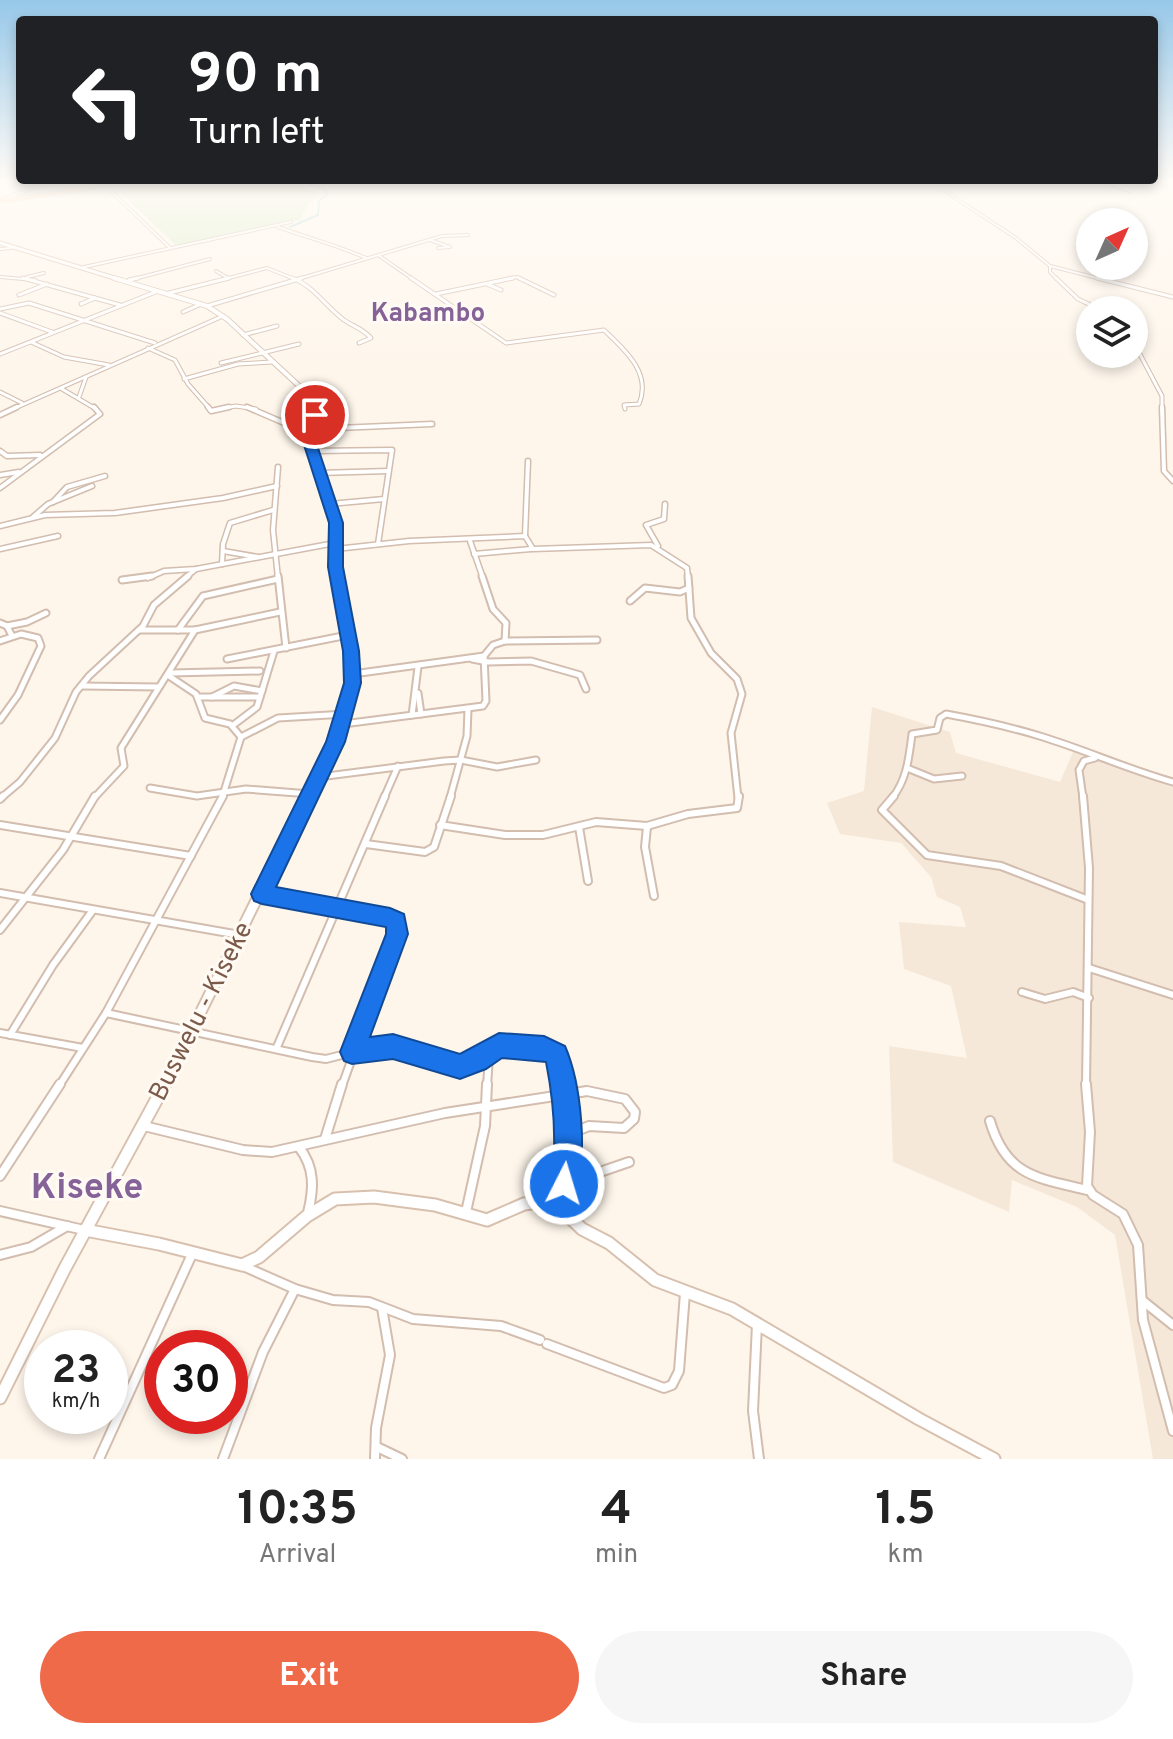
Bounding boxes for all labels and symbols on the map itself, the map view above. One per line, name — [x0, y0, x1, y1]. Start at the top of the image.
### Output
north arrow — [1076, 208, 1148, 280]
district label: Kabambo — [371, 298, 485, 331]
pin — [281, 381, 349, 449]
street label: Buswelu - Kiseke — [143, 917, 261, 1107]
position arrow — [522, 1142, 606, 1226]
district label: Kiseke — [31, 1166, 143, 1212]
speed limit sign: 30 — [144, 1330, 248, 1434]

